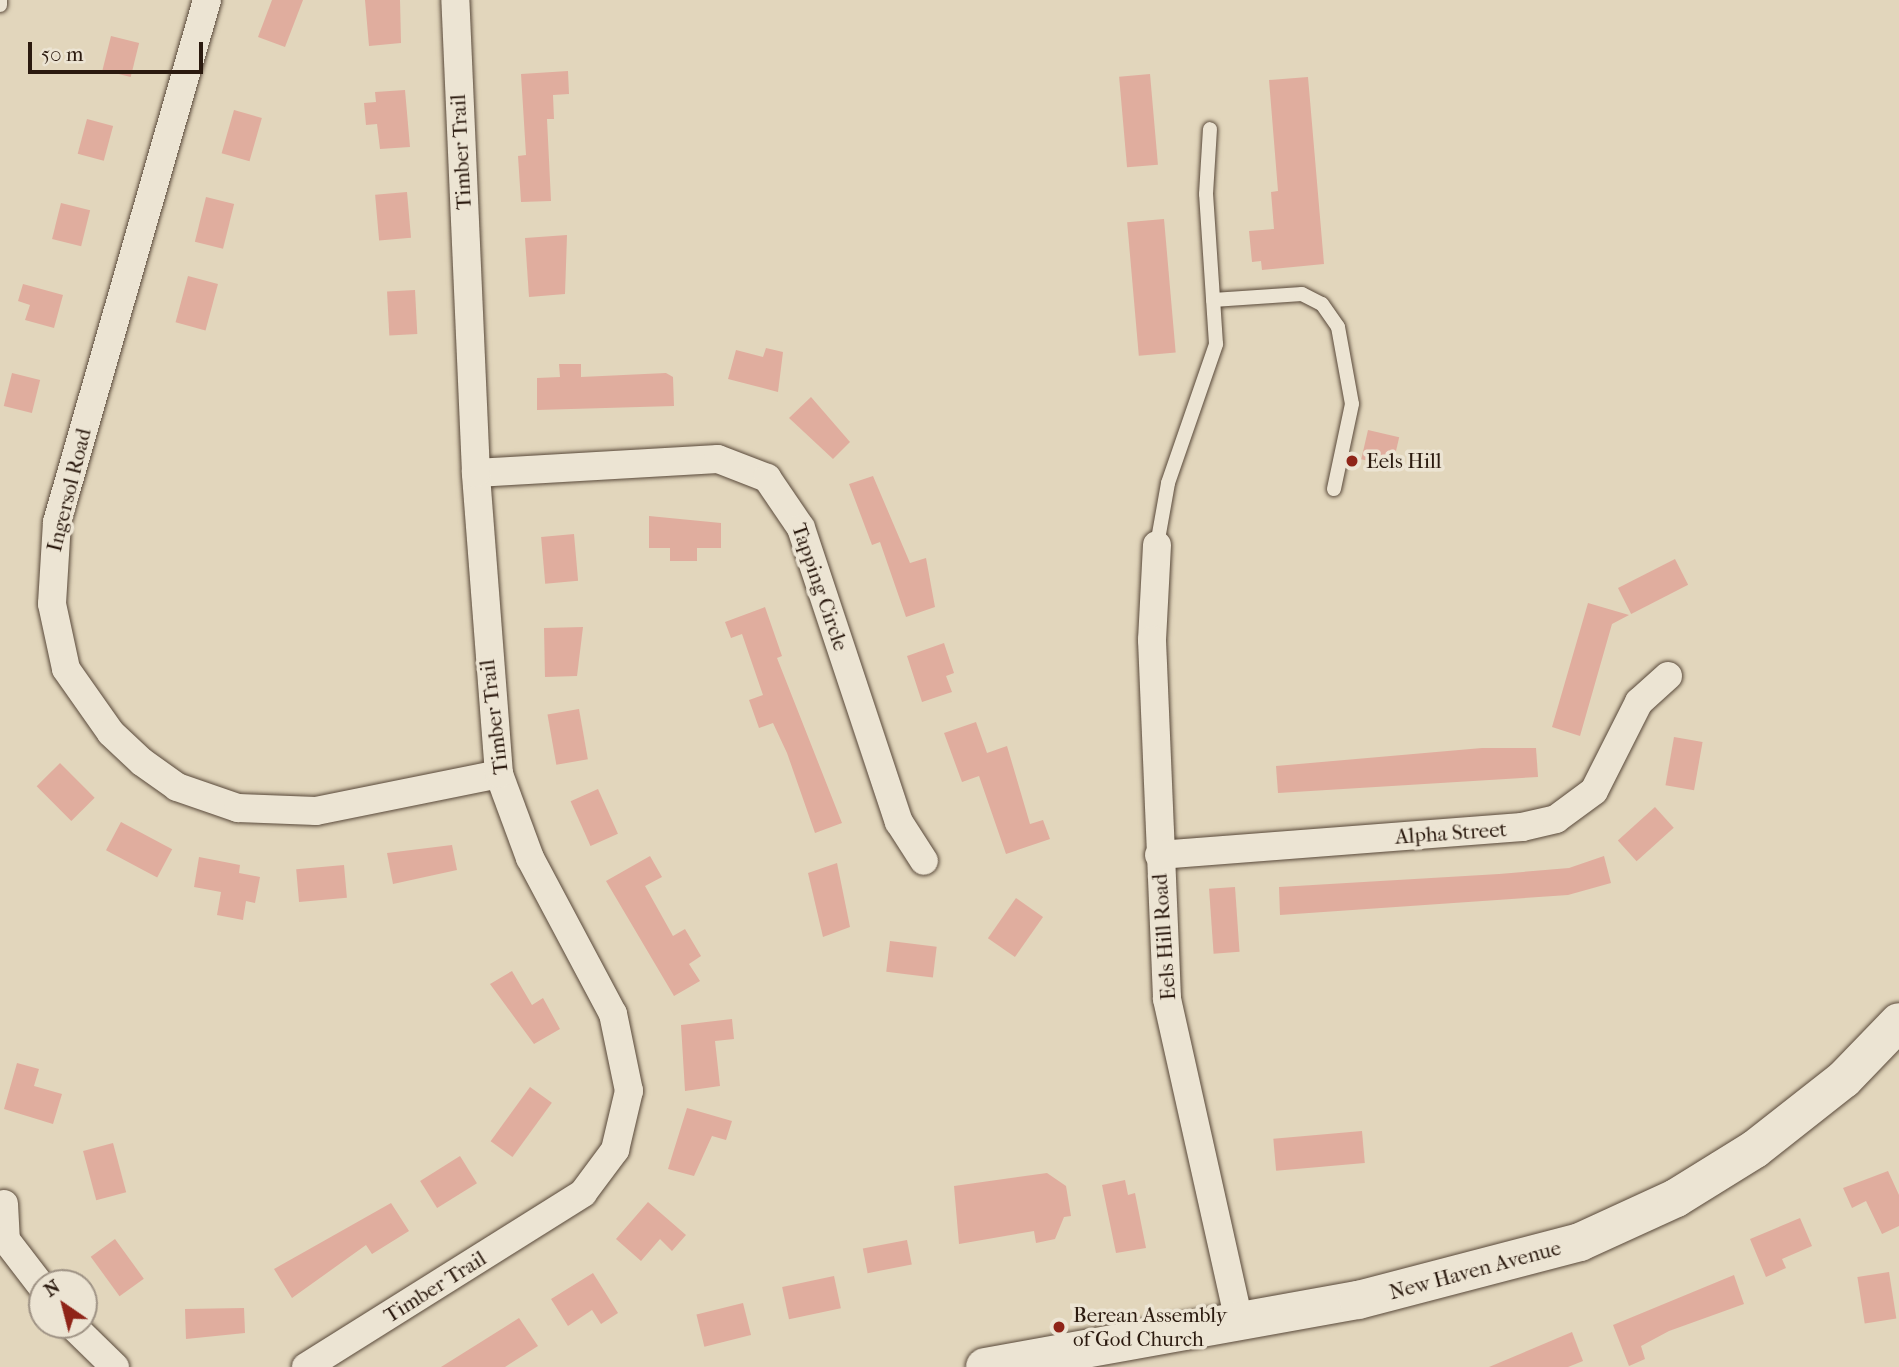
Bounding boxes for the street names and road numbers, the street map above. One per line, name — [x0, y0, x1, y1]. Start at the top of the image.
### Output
street label: Timber Trail — [445, 94, 477, 210]
street label: Ingersol Road — [42, 426, 96, 554]
street label: Tapping Circle — [786, 520, 854, 654]
street label: Timber Trail — [474, 658, 514, 776]
street label: Alpha Street — [1394, 817, 1508, 849]
street label: Eels Hill Road — [1147, 873, 1181, 1001]
street label: New Haven Avenue — [1386, 1235, 1564, 1305]
street label: Timber Trail — [379, 1246, 491, 1328]

